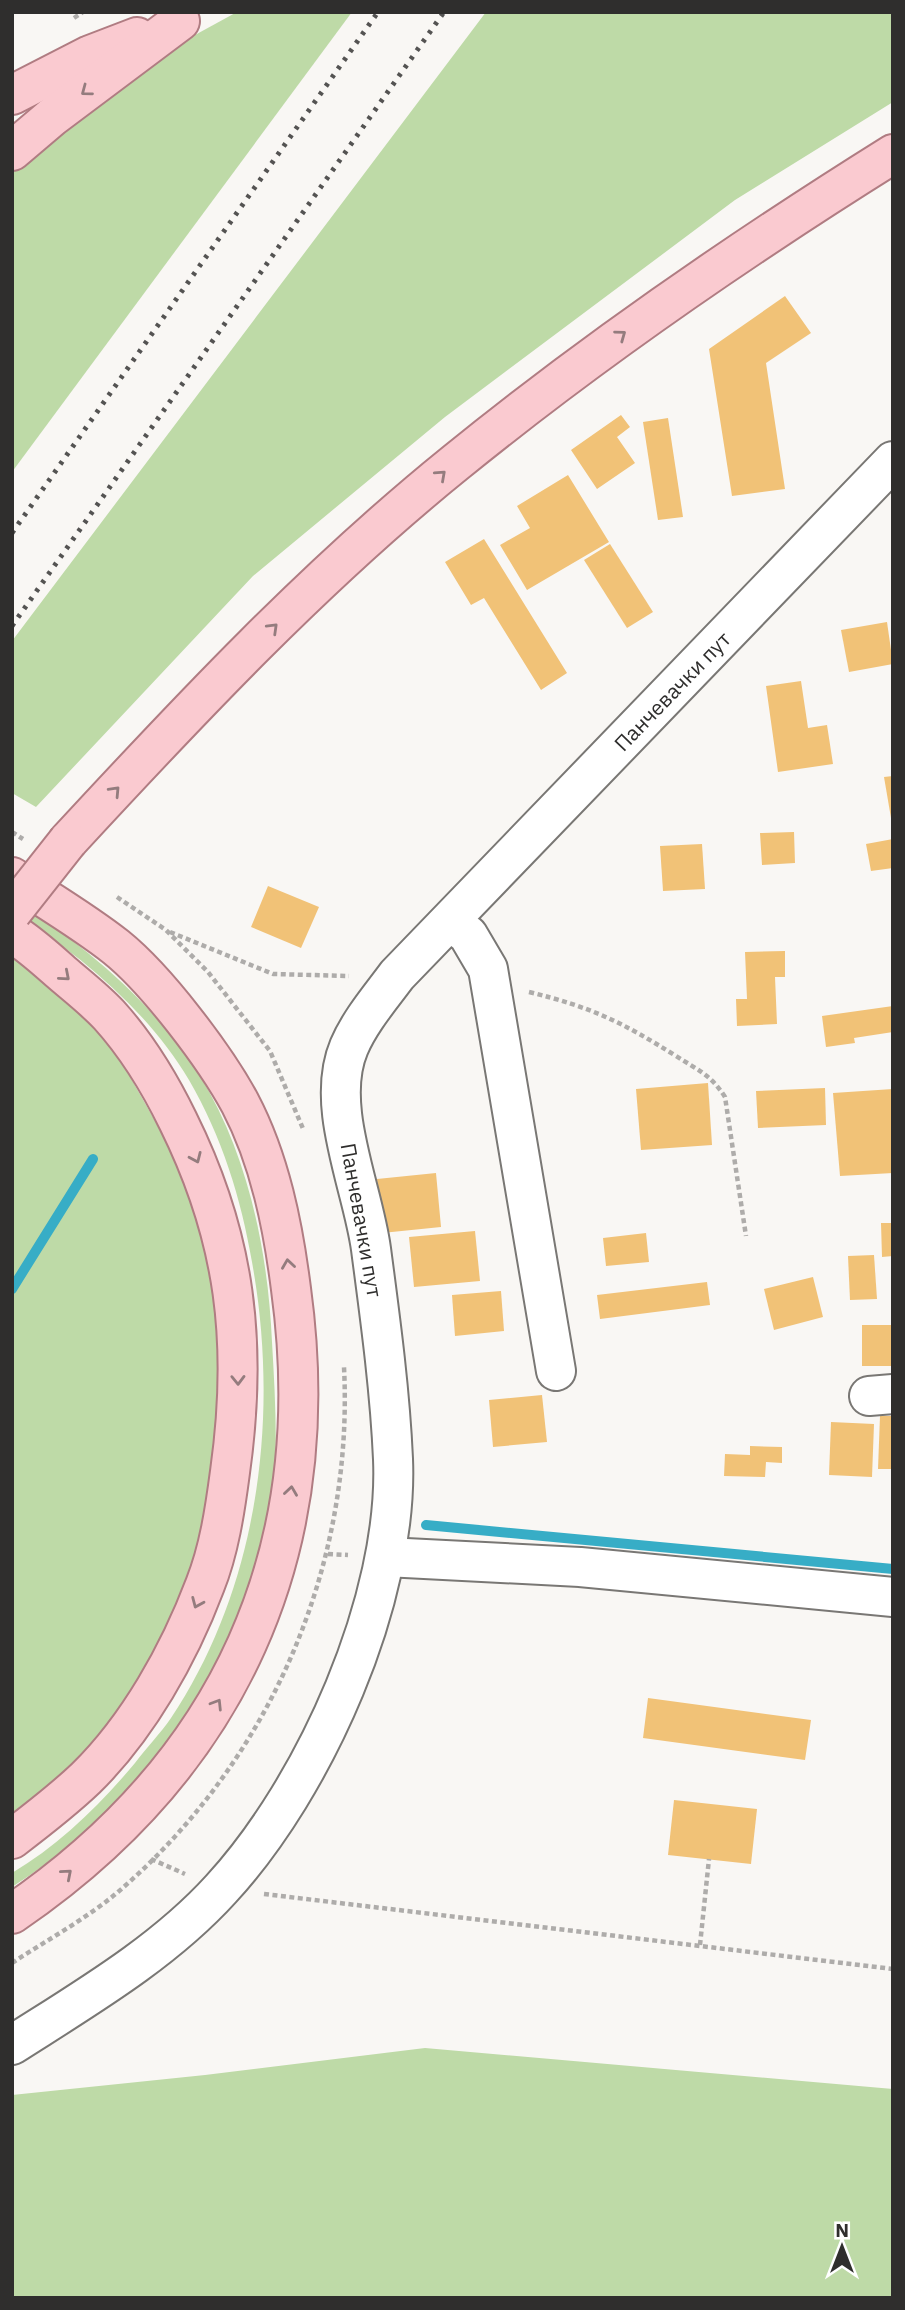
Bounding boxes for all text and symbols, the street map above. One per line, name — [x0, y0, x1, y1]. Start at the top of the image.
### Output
one-way arrow — [81, 83, 94, 96]
one-way arrow — [613, 331, 626, 343]
one-way arrow — [433, 471, 446, 483]
one-way arrow — [265, 623, 278, 636]
street label: Панчевачки пут — [608, 625, 736, 757]
one-way arrow — [106, 786, 119, 799]
one-way arrow — [57, 968, 70, 980]
street label: Панчевачки пут — [335, 1141, 389, 1299]
one-way arrow — [188, 1151, 202, 1164]
one-way arrow — [281, 1258, 296, 1270]
one-way arrow — [230, 1375, 246, 1386]
one-way arrow — [283, 1485, 298, 1496]
one-way arrow — [192, 1596, 206, 1608]
one-way arrow — [209, 1699, 222, 1712]
one-way arrow — [59, 1870, 72, 1882]
north arrow — [807, 2212, 877, 2282]
text: N — [835, 2218, 849, 2242]

